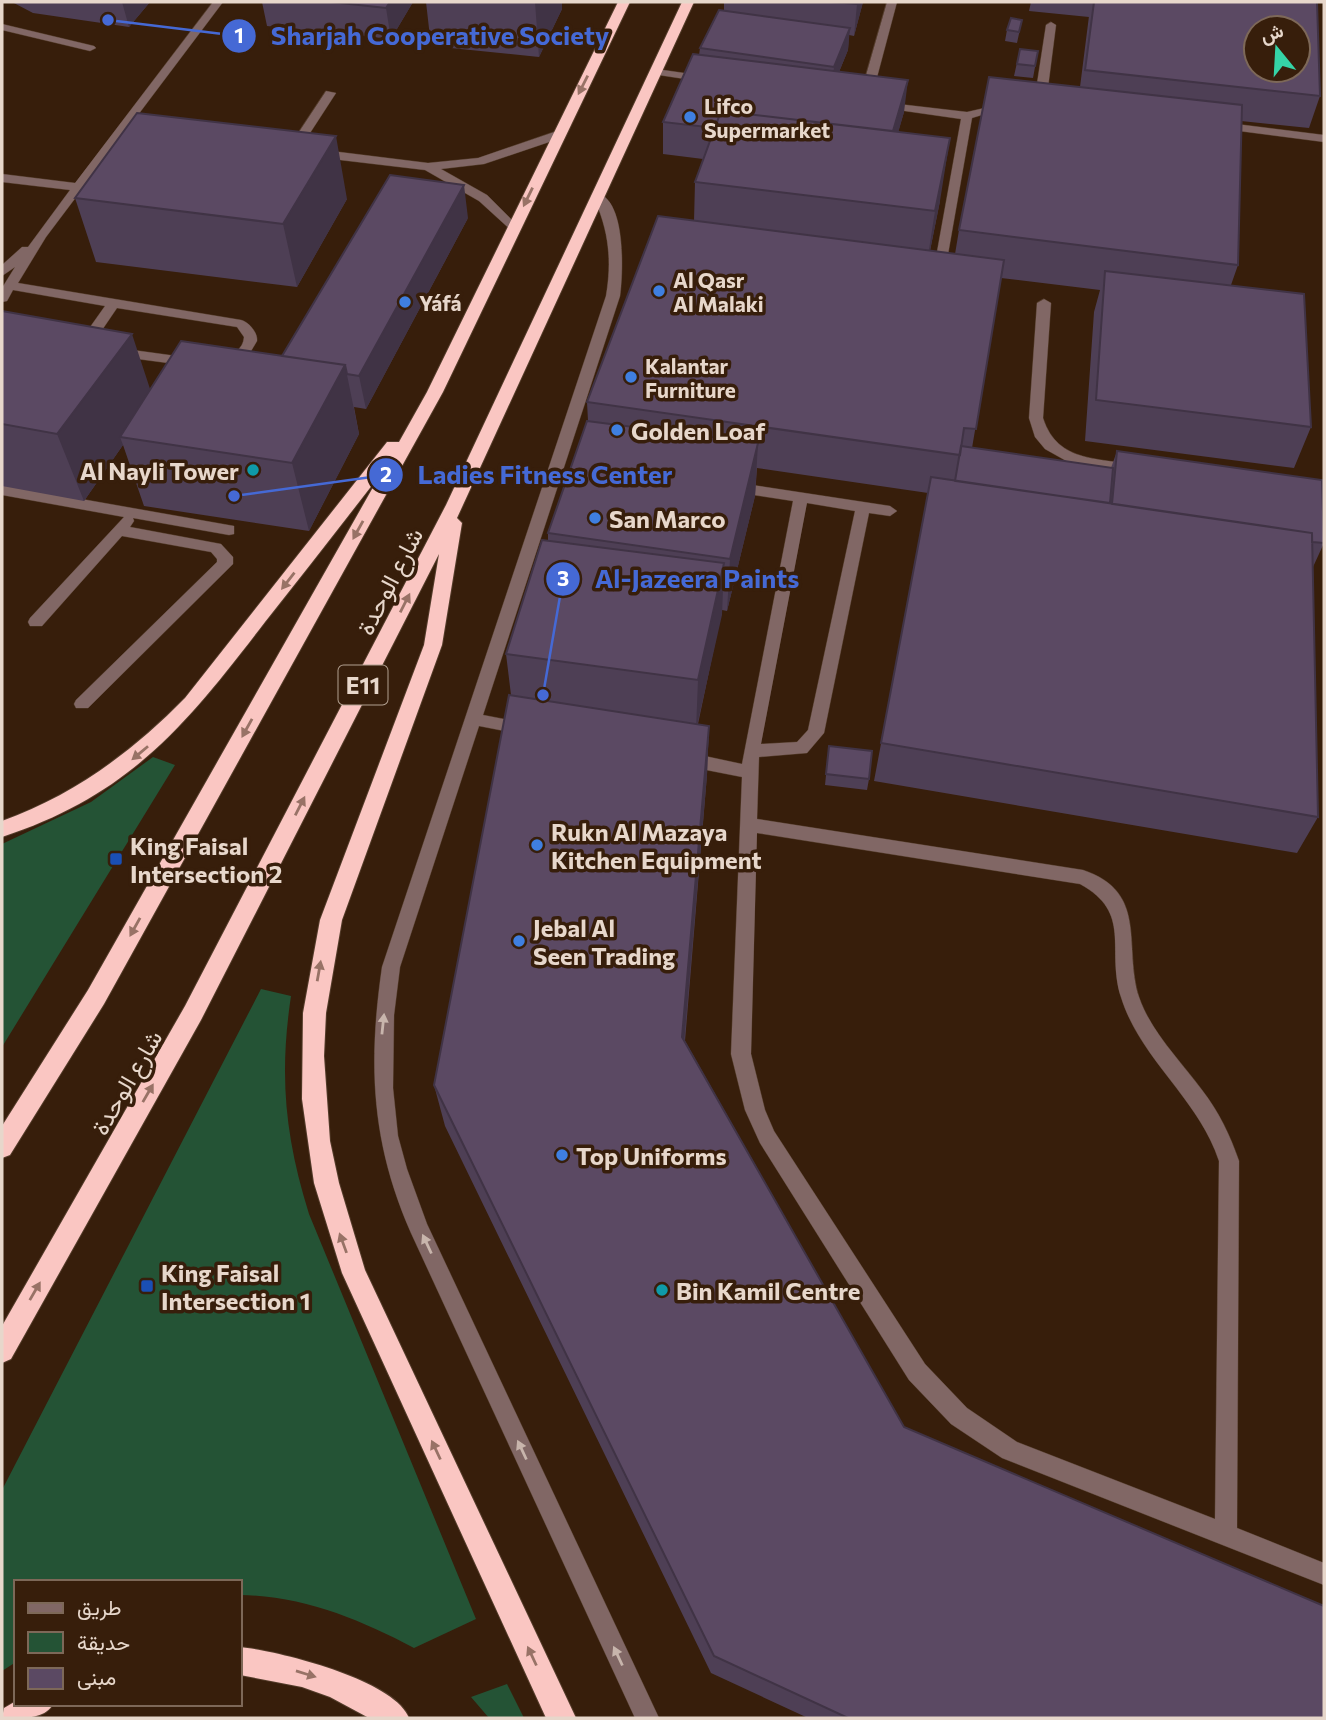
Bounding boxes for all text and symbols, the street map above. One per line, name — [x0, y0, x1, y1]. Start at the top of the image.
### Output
callout: Sharjah Cooperative Society — [222, 12, 623, 59]
north arrow — [1242, 14, 1312, 84]
text: ش — [1257, 18, 1286, 48]
text: Sharjah Cooperative Society — [271, 19, 609, 50]
text: 1 — [234, 22, 244, 47]
one-way arrow — [577, 75, 588, 95]
place label: Lifco Supermarket — [704, 93, 830, 142]
marker: Lifco Supermarket — [682, 109, 698, 125]
one-way arrow — [522, 187, 534, 207]
place label: Al Qasr Al Malaki — [673, 267, 764, 316]
marker: Al Qasr Al Malaki — [651, 283, 667, 299]
place label: Yáfá — [419, 290, 462, 315]
marker: Yáfá — [397, 294, 413, 310]
place label: Kalantar Furniture — [645, 353, 736, 402]
marker: Kalantar Furniture — [623, 369, 639, 385]
place label: Golden Loaf — [631, 416, 765, 445]
marker: Golden Loaf — [609, 422, 625, 438]
callout: Ladies Fitness Center — [368, 451, 686, 498]
place label: Al Nayli Tower — [80, 456, 239, 485]
text: Ladies Fitness Center — [418, 458, 673, 489]
text: 2 — [380, 461, 392, 486]
marker: Al Nayli Tower — [245, 462, 261, 478]
place label: San Marco — [609, 504, 726, 533]
marker: San Marco — [587, 510, 603, 526]
one-way arrow — [352, 520, 364, 540]
street label: شارع الوحدة — [350, 523, 431, 641]
callout: Al-Jazeera Paints — [545, 555, 813, 602]
text: Al-Jazeera Paints — [595, 562, 799, 593]
text: 3 — [557, 565, 569, 590]
one-way arrow — [280, 571, 295, 589]
one-way arrow — [398, 593, 410, 613]
road number: E11 — [338, 666, 388, 705]
one-way arrow — [241, 719, 253, 738]
one-way arrow — [132, 745, 149, 760]
one-way arrow — [294, 795, 306, 815]
place label: Rukn Al Mazaya Kitchen Equipment — [551, 817, 762, 874]
place label: King Faisal Intersection 2 — [130, 831, 282, 888]
marker: Rukn Al Mazaya Kitchen Equipment — [529, 837, 545, 853]
marker: King Faisal Intersection 2 — [108, 851, 124, 867]
place label: Jebal Al Seen Trading — [533, 913, 675, 970]
one-way arrow — [129, 917, 141, 937]
marker: Jebal Al Seen Trading — [511, 933, 527, 949]
one-way arrow — [314, 960, 325, 982]
one-way arrow — [377, 1012, 388, 1034]
street label: شارع الوحدة — [84, 1025, 170, 1141]
one-way arrow — [142, 1083, 154, 1103]
place label: Top Uniforms — [576, 1141, 727, 1170]
marker: Top Uniforms — [554, 1147, 570, 1163]
one-way arrow — [337, 1232, 348, 1253]
one-way arrow — [421, 1234, 432, 1254]
place label: King Faisal Intersection 1 — [161, 1258, 311, 1315]
place label: Bin Kamil Centre — [676, 1276, 860, 1305]
marker: King Faisal Intersection 1 — [139, 1278, 155, 1294]
one-way arrow — [29, 1281, 41, 1301]
marker: Bin Kamil Centre — [654, 1282, 670, 1298]
one-way arrow — [430, 1440, 442, 1460]
one-way arrow — [517, 1440, 528, 1460]
legend — [14, 1580, 242, 1706]
text: طريق — [77, 1594, 122, 1621]
text: حديقة — [77, 1629, 130, 1655]
one-way arrow — [526, 1646, 538, 1666]
one-way arrow — [612, 1646, 624, 1666]
text: مبنى — [77, 1664, 116, 1690]
one-way arrow — [296, 1670, 317, 1680]

